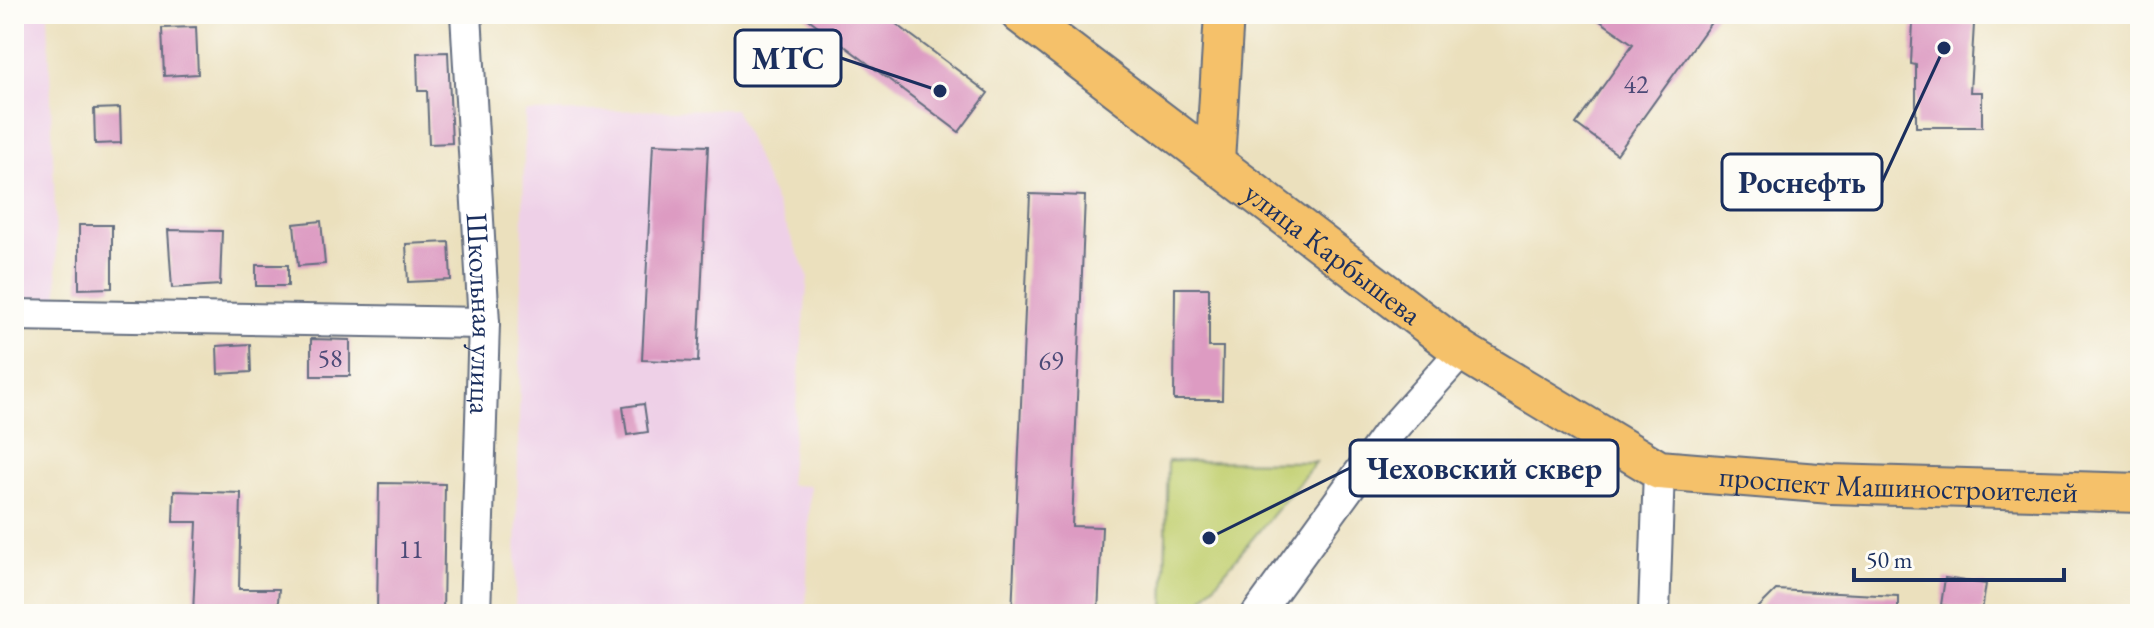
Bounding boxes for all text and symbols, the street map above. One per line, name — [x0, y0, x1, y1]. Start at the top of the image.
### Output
callout: МТС — [735, 30, 841, 86]
text: МТС — [751, 37, 825, 79]
house number: 42 — [1624, 67, 1649, 101]
callout: Роснефть — [1722, 154, 1882, 210]
text: Роснефть — [1738, 161, 1866, 203]
street label: улица Карбышева — [1237, 173, 1430, 333]
street label: Школьная улица — [458, 211, 504, 415]
house number: 58 — [318, 341, 342, 375]
house number: 69 — [1039, 344, 1064, 378]
callout: Чеховский сквер — [1350, 440, 1618, 496]
text: Чеховский сквер — [1366, 447, 1602, 489]
street label: проспект Машиностроителей — [1718, 455, 2079, 511]
house number: 11 — [399, 532, 423, 566]
scale bar — [1854, 532, 2064, 582]
text: 50 m — [1866, 544, 1913, 575]

